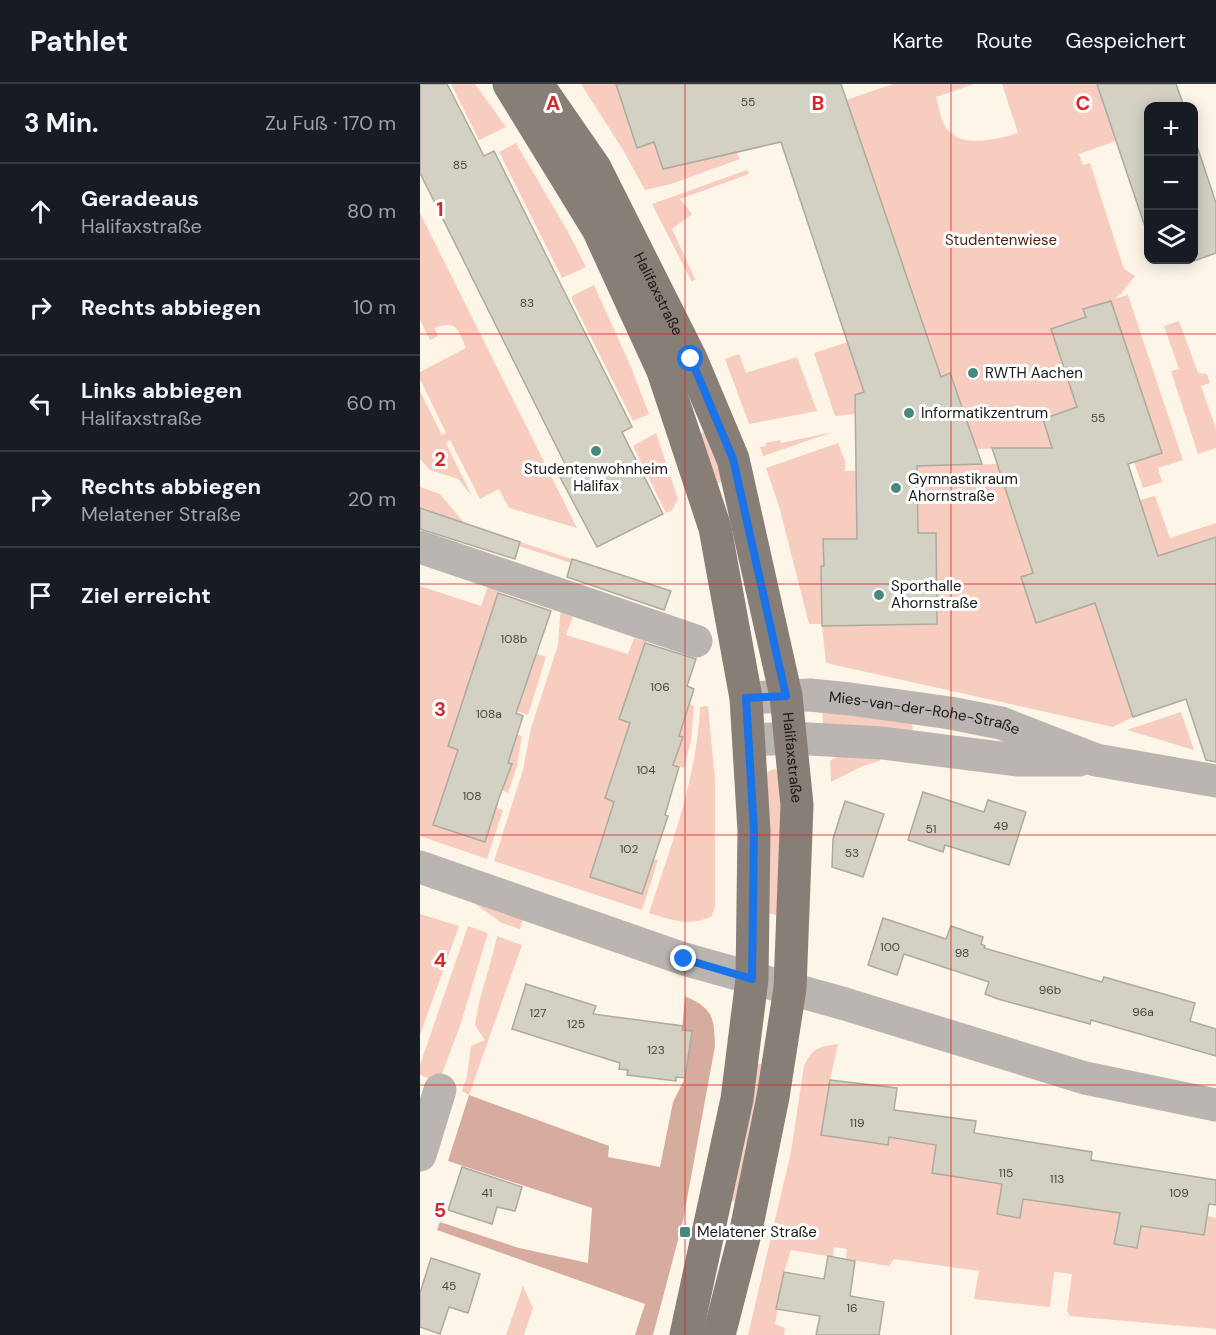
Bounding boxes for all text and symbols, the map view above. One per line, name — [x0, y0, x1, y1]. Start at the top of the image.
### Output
text: Pathlet — [30, 23, 128, 60]
text: Karte — [892, 27, 943, 55]
text: Route — [976, 27, 1032, 55]
text: Gespeichert — [1065, 27, 1186, 55]
text: A — [546, 90, 560, 116]
text: B — [812, 90, 824, 116]
text: C — [1076, 90, 1090, 116]
house number: 55 — [741, 94, 755, 110]
map controls — [1144, 102, 1198, 264]
button: + — [1144, 102, 1198, 156]
text: 3 Min. — [24, 106, 99, 140]
text: Zu Fuß · 170 m — [265, 110, 396, 136]
button: − — [1144, 156, 1198, 210]
house number: 85 — [453, 157, 467, 173]
text: Geradeaus — [81, 184, 199, 213]
icon: ahead — [24, 195, 57, 228]
text: 1 — [436, 196, 444, 222]
text: 80 m — [347, 198, 396, 224]
button: layers — [1144, 210, 1198, 264]
text: Halifaxstraße — [81, 213, 202, 239]
park label: Studentenwiese — [945, 230, 1057, 250]
street label: Halifaxstraße — [629, 249, 688, 339]
icon: right — [24, 291, 57, 324]
text: Rechts abbiegen — [81, 293, 261, 322]
text: 10 m — [353, 294, 396, 320]
house number: 83 — [520, 295, 534, 311]
route start — [677, 345, 703, 371]
place label: RWTH Aachen — [985, 363, 1083, 383]
marker: RWTH Aachen — [966, 366, 980, 380]
text: Links abbiegen — [81, 376, 242, 405]
icon: left — [24, 387, 57, 420]
text: 60 m — [347, 390, 396, 416]
place label: Informatikzentrum — [921, 403, 1048, 423]
text: Halifaxstraße — [81, 405, 202, 431]
marker: Informatikzentrum — [902, 406, 916, 420]
house number: 55 — [1091, 410, 1105, 426]
marker: Studentenwohnheim Halifax — [589, 444, 603, 458]
text: 2 — [434, 446, 446, 472]
place label: Studentenwohnheim Halifax — [524, 459, 668, 496]
place label: Gymnastikraum Ahornstraße — [908, 469, 1018, 506]
text: Rechts abbiegen — [81, 472, 261, 501]
marker: Gymnastikraum Ahornstraße — [889, 481, 903, 495]
icon: right — [24, 483, 57, 516]
text: 20 m — [348, 486, 396, 512]
text: Melatener Straße — [81, 501, 241, 527]
place label: Sporthalle Ahornstraße — [891, 576, 978, 613]
icon: arrive — [24, 579, 57, 612]
text: Ziel erreicht — [81, 581, 211, 610]
marker: Sporthalle Ahornstraße — [872, 588, 886, 602]
house number: 108b — [501, 631, 527, 647]
house number: 106 — [650, 679, 670, 695]
street label: Mies-van-der-Rohe-Straße — [828, 687, 1023, 739]
text: 3 — [434, 696, 446, 722]
house number: 108a — [476, 706, 502, 722]
street label: Halifaxstraße — [778, 711, 807, 804]
house number: 104 — [636, 762, 656, 778]
house number: 108 — [462, 788, 482, 804]
house number: 49 — [994, 818, 1008, 834]
house number: 51 — [925, 821, 937, 837]
house number: 102 — [620, 841, 638, 857]
house number: 53 — [845, 845, 859, 861]
house number: 100 — [880, 939, 900, 955]
route end — [670, 945, 696, 971]
house number: 98 — [955, 945, 969, 961]
text: 4 — [434, 947, 447, 973]
house number: 96b — [1039, 982, 1061, 998]
house number: 96a — [1132, 1004, 1154, 1020]
house number: 127 — [530, 1005, 546, 1021]
house number: 125 — [567, 1016, 585, 1032]
house number: 123 — [647, 1042, 665, 1058]
house number: 119 — [849, 1115, 865, 1131]
house number: 115 — [999, 1165, 1013, 1181]
house number: 113 — [1050, 1171, 1064, 1187]
house number: 41 — [481, 1185, 493, 1201]
house number: 109 — [1169, 1185, 1189, 1201]
text: 5 — [434, 1197, 446, 1223]
place label: Melatener Straße — [697, 1222, 817, 1242]
marker: Melatener Straße — [678, 1225, 692, 1239]
house number: 45 — [442, 1278, 456, 1294]
house number: 16 — [846, 1300, 858, 1316]

